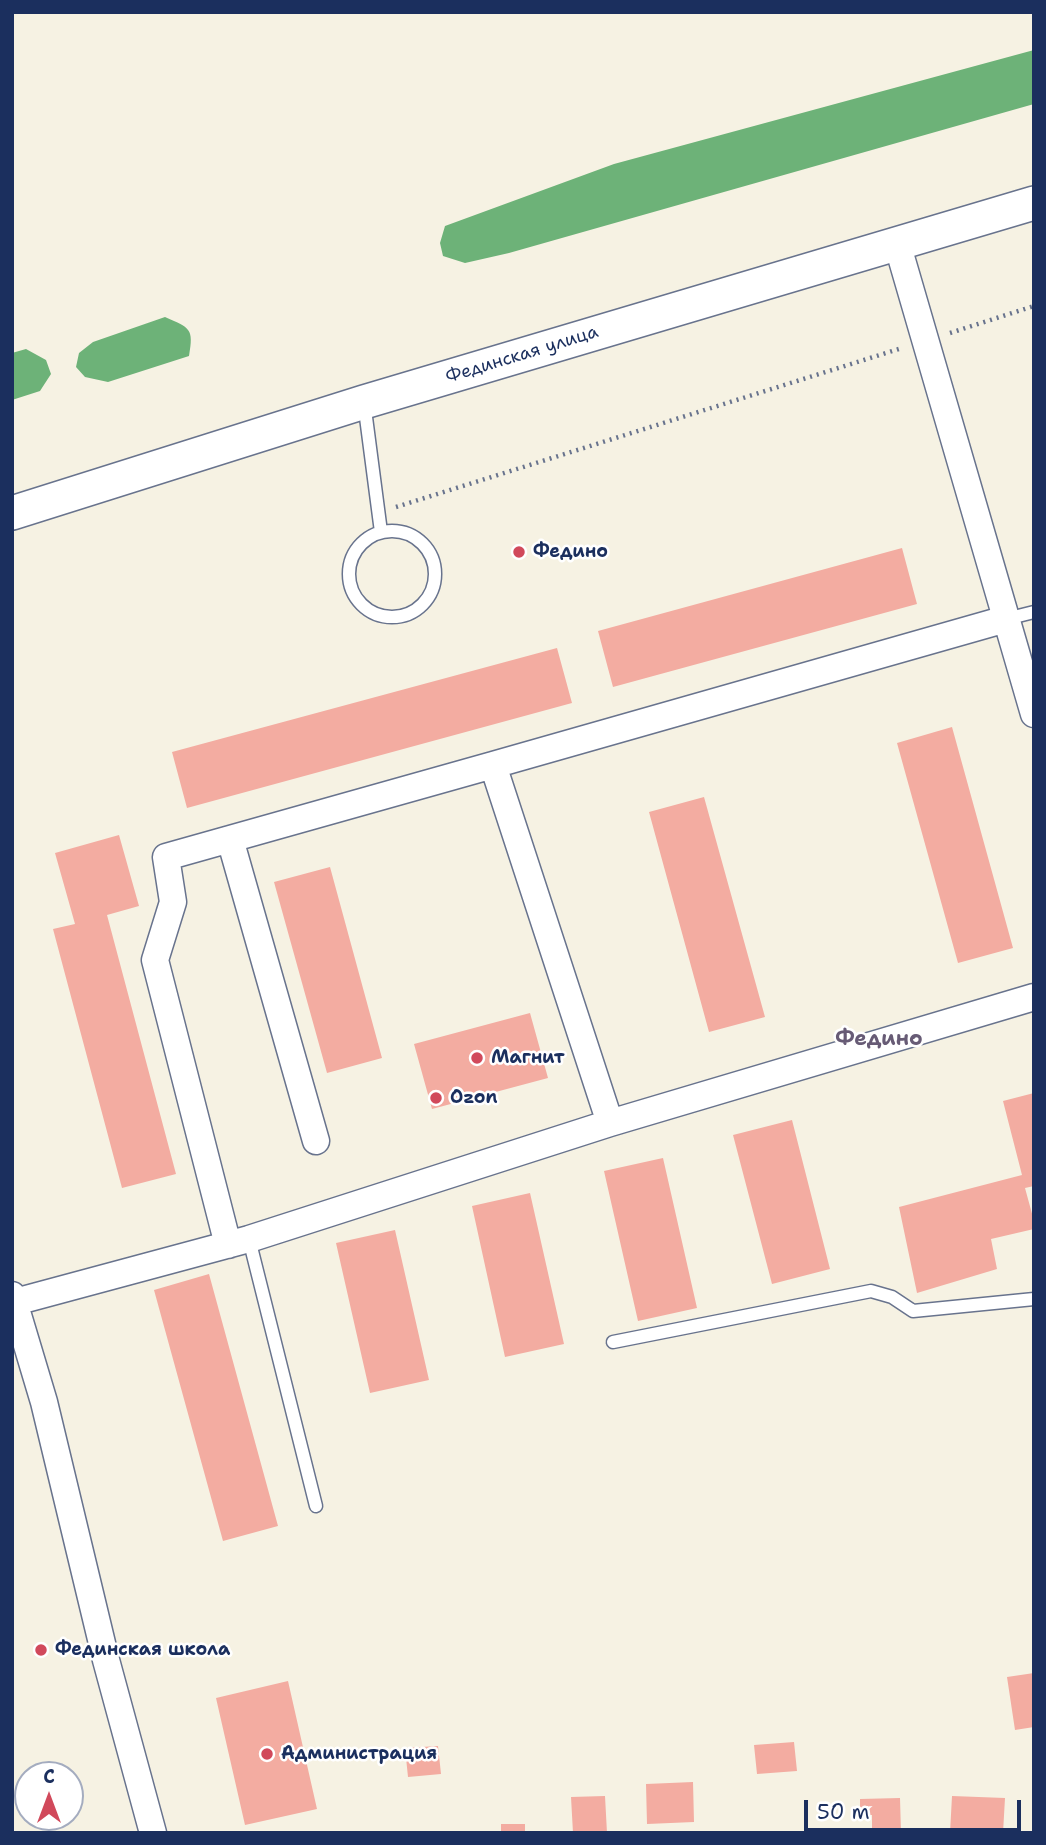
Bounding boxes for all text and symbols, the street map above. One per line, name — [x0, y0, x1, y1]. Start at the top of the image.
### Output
street label: Фединская улица — [443, 322, 601, 388]
place label: Федино — [533, 541, 608, 563]
marker: Федино — [511, 544, 527, 560]
district label: Федино — [835, 1027, 923, 1053]
place label: Магнит — [491, 1047, 565, 1069]
marker: Магнит — [469, 1050, 485, 1066]
place label: Ozon — [450, 1087, 497, 1109]
marker: Ozon — [428, 1090, 444, 1106]
place label: Фединская школа — [55, 1639, 230, 1661]
marker: Фединская школа — [33, 1642, 49, 1658]
place label: Администрация — [281, 1743, 437, 1765]
marker: Администрация — [259, 1746, 275, 1762]
north arrow — [14, 1761, 84, 1831]
text: С — [43, 1764, 55, 1789]
scale bar — [808, 1786, 1025, 1830]
text: 50 m — [817, 1798, 870, 1826]

